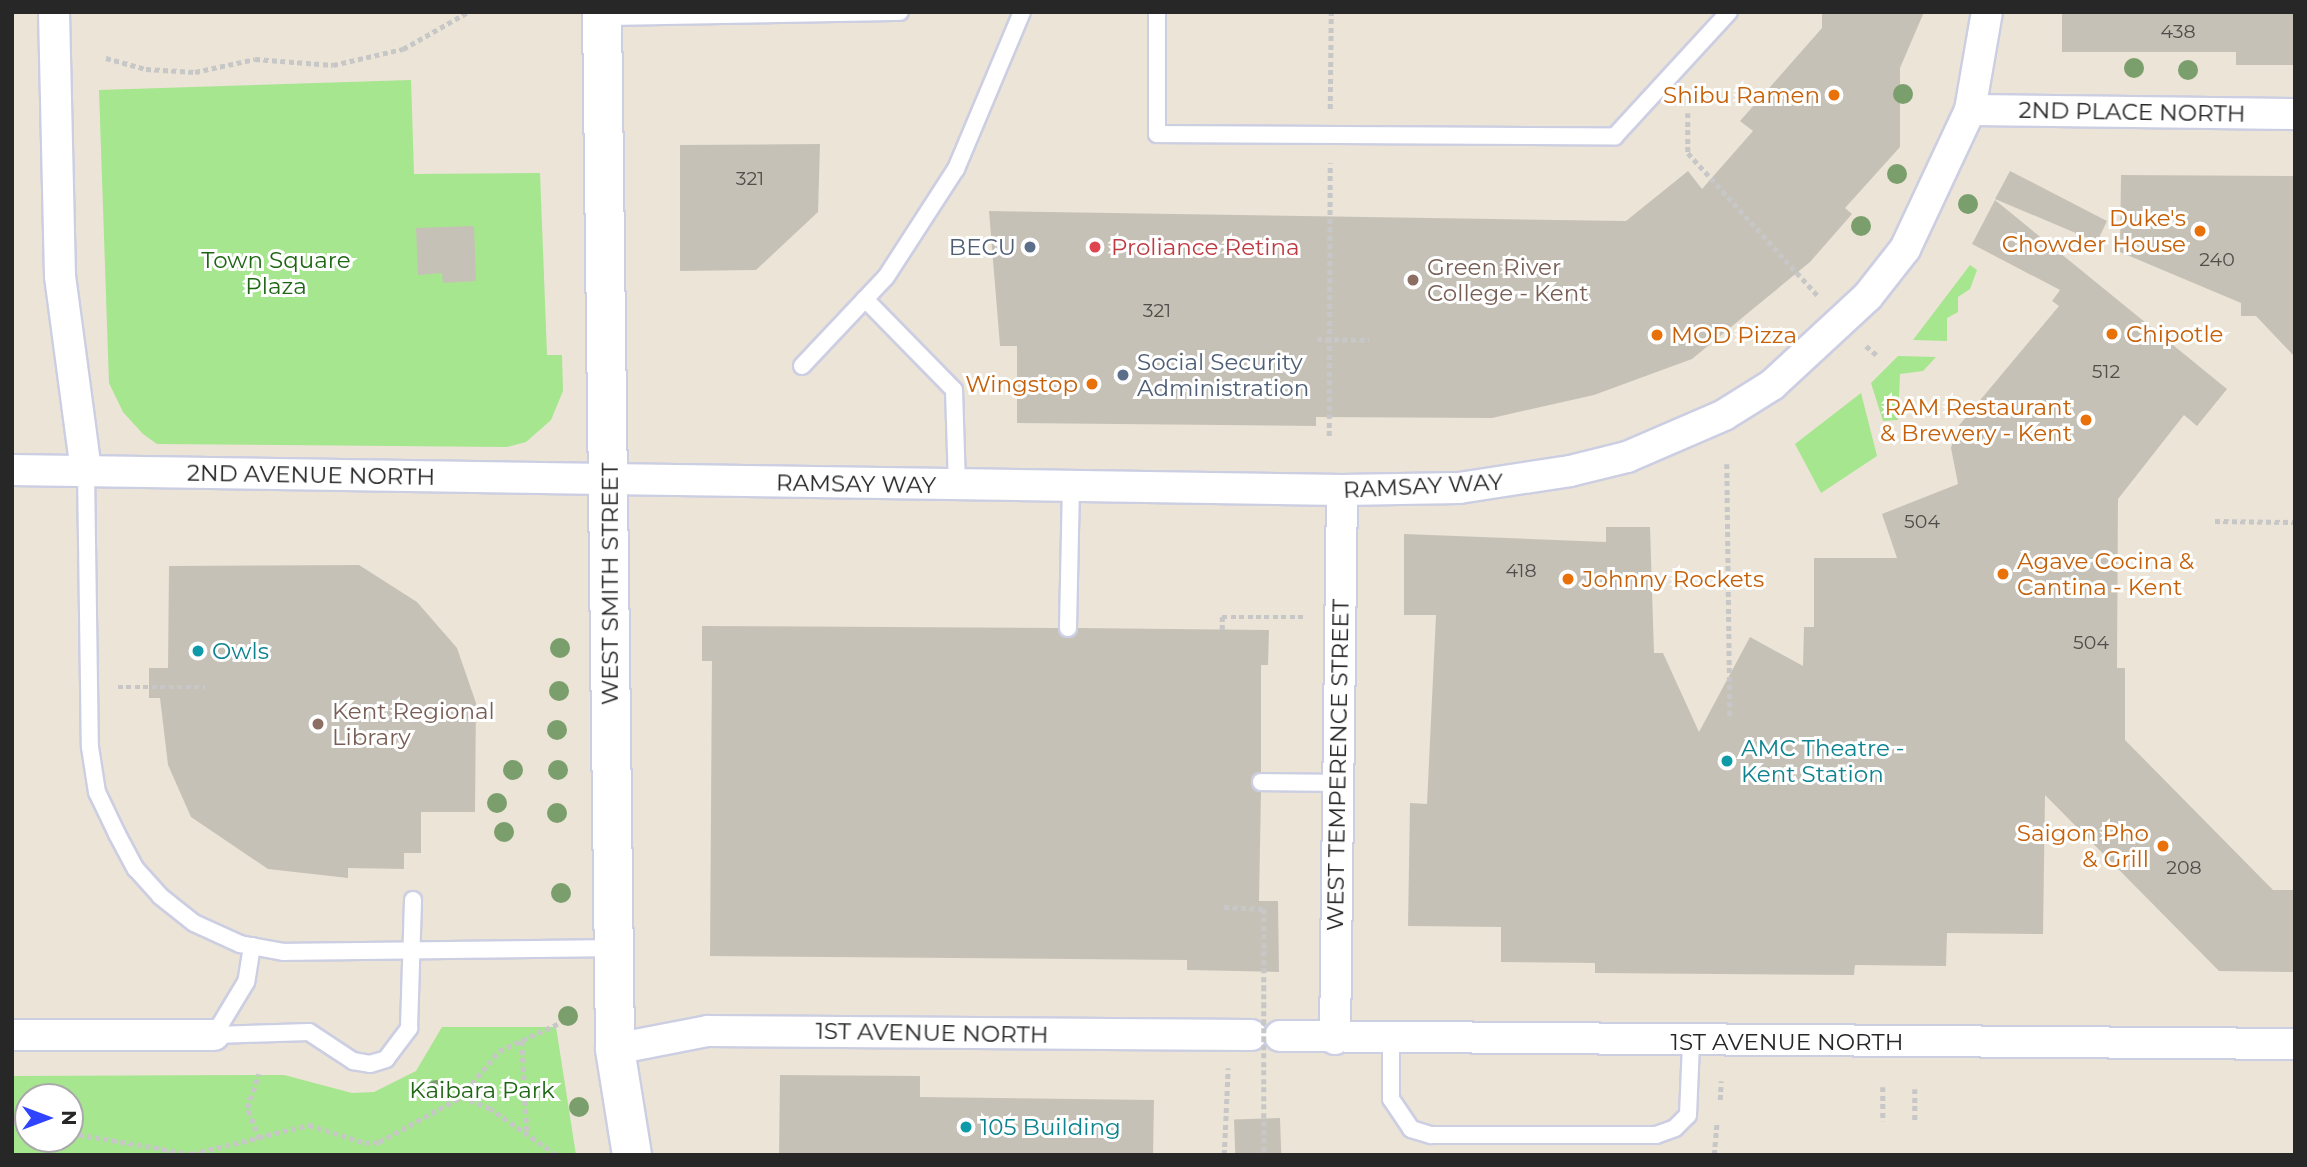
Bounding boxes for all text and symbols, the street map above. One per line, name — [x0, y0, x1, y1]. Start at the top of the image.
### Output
house number: 438 — [2160, 21, 2196, 43]
place label: Shibu Ramen — [1663, 81, 1820, 109]
marker: Shibu Ramen — [1826, 87, 1842, 103]
street label: 2ND PLACE NORTH — [2018, 96, 2246, 128]
house number: 321 — [736, 168, 764, 190]
place label: Duke's Chowder House — [2002, 204, 2186, 258]
marker: Duke's Chowder House — [2192, 223, 2208, 239]
place label: BECU — [949, 233, 1016, 261]
place label: Proliance Retina — [1111, 233, 1300, 261]
marker: Proliance Retina — [1085, 237, 1105, 257]
marker: BECU — [1022, 239, 1038, 255]
park label: Town Square Plaza — [201, 246, 351, 300]
house number: 240 — [2199, 249, 2235, 271]
place label: Green River College - Kent — [1427, 253, 1589, 307]
marker: Green River College - Kent — [1405, 272, 1421, 288]
house number: 321 — [1143, 300, 1171, 322]
place label: Chipotle — [2126, 320, 2223, 348]
place label: MOD Pizza — [1671, 321, 1797, 349]
marker: Chipotle — [2104, 326, 2120, 342]
marker: MOD Pizza — [1649, 327, 1665, 343]
place label: Social Security Administration — [1137, 348, 1309, 402]
house number: 512 — [2092, 361, 2120, 383]
marker: Social Security Administration — [1115, 367, 1131, 383]
place label: Wingstop — [965, 370, 1078, 398]
marker: Wingstop — [1084, 376, 1100, 392]
place label: RAM Restaurant & Brewery - Kent — [1880, 393, 2072, 447]
marker: RAM Restaurant & Brewery - Kent — [2078, 412, 2094, 428]
street label: 2ND AVENUE NORTH — [187, 459, 435, 491]
street label: WEST SMITH STREET — [596, 463, 624, 705]
street label: RAMSAY WAY — [1342, 468, 1504, 504]
street label: RAMSAY WAY — [776, 469, 936, 499]
house number: 504 — [1904, 511, 1940, 533]
place label: Agave Cocina & Cantina - Kent — [2017, 547, 2194, 601]
house number: 418 — [1505, 560, 1537, 582]
place label: Johnny Rockets — [1582, 565, 1764, 593]
marker: Agave Cocina & Cantina - Kent — [1995, 566, 2011, 582]
marker: Johnny Rockets — [1560, 571, 1576, 587]
street label: WEST TEMPERENCE STREET — [1321, 599, 1355, 931]
house number: 504 — [2073, 632, 2109, 654]
place label: Owls — [212, 637, 269, 665]
marker: Owls — [190, 643, 206, 659]
place label: Kent Regional Library — [332, 697, 495, 751]
marker: Kent Regional Library — [310, 716, 326, 732]
place label: AMC Theatre - Kent Station — [1741, 734, 1905, 788]
marker: AMC Theatre - Kent Station — [1719, 753, 1735, 769]
place label: Saigon Pho & Grill — [2017, 819, 2149, 873]
marker: Saigon Pho & Grill — [2155, 838, 2171, 854]
house number: 208 — [2166, 857, 2202, 879]
street label: 1ST AVENUE NORTH — [815, 1017, 1049, 1049]
street label: 1ST AVENUE NORTH — [1671, 1028, 1903, 1056]
park label: Kaibara Park — [409, 1076, 555, 1104]
north arrow — [14, 1083, 84, 1153]
text: N — [57, 1110, 80, 1126]
place label: 105 Building — [980, 1113, 1121, 1141]
marker: 105 Building — [958, 1119, 974, 1135]

